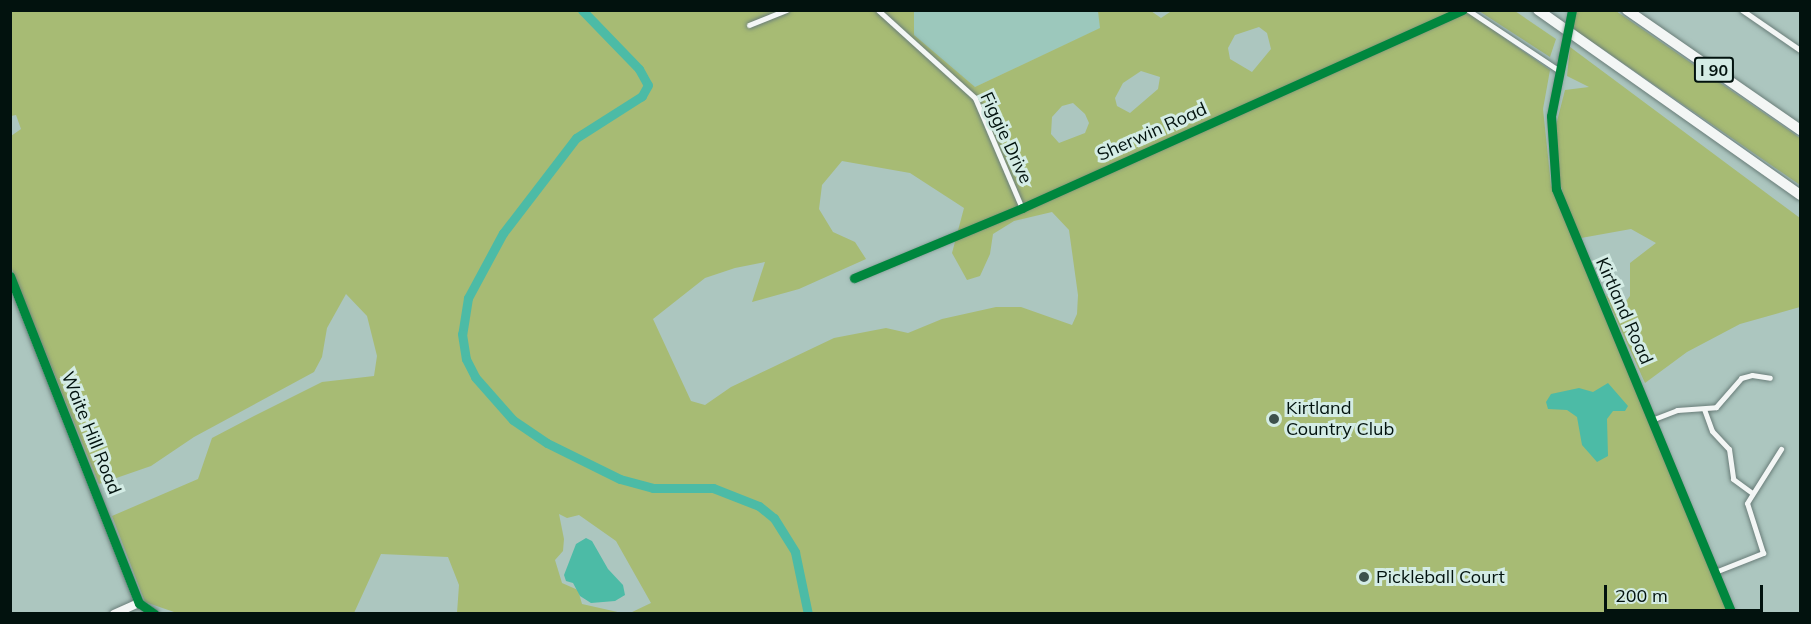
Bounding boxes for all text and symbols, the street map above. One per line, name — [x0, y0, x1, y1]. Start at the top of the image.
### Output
road number: I 90 — [1693, 57, 1735, 83]
street label: Figgie Drive — [975, 89, 1037, 187]
street label: Sherwin Road — [1094, 98, 1210, 166]
street label: Kirtland Road — [1591, 254, 1657, 368]
street label: Waite Hill Road — [57, 369, 125, 497]
place label: Kirtland Country Club — [1286, 398, 1394, 440]
marker: Kirtland Country Club — [1267, 412, 1281, 426]
place label: Pickleball Court — [1376, 566, 1505, 588]
marker: Pickleball Court — [1357, 570, 1371, 584]
scale bar — [1607, 573, 1766, 611]
text: 200 m — [1615, 584, 1668, 607]

